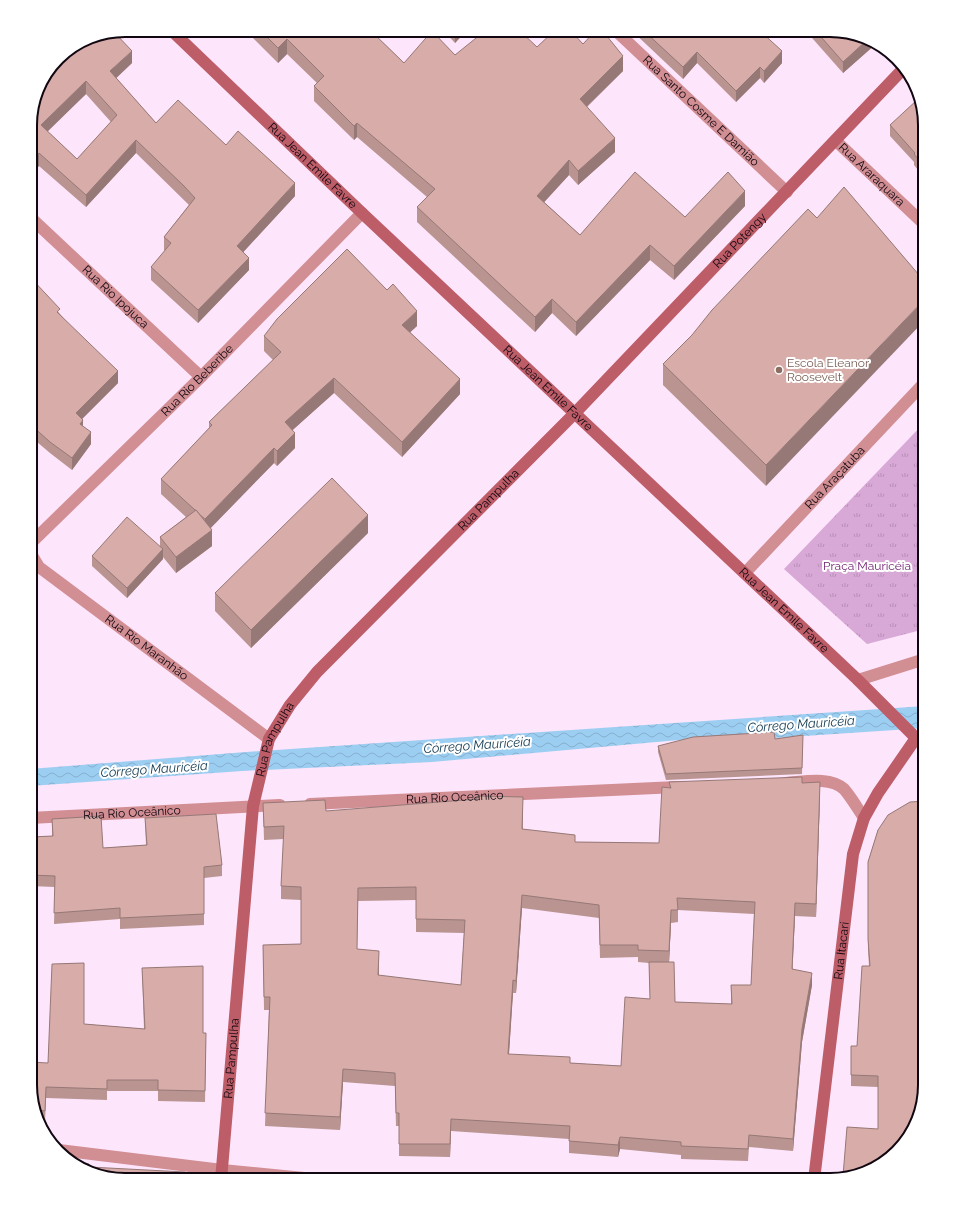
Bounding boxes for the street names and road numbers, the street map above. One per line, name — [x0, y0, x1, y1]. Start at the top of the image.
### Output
street label: Rua Santo Cosme E Damião — [640, 53, 762, 169]
street label: Rua Jean Emile Favre — [265, 120, 360, 211]
street label: Rua Araraquara — [836, 140, 908, 209]
street label: Rua Potengy — [710, 210, 769, 271]
street label: Rua Rio Ipojuca — [79, 263, 151, 331]
street label: Rua Rio Beberibe — [158, 341, 236, 419]
street label: Rua Jean Emile Favre — [500, 343, 596, 434]
street label: Rua Araçatuba — [802, 443, 868, 512]
street label: Rua Pampulha — [455, 466, 522, 533]
street label: Rua Jean Emile Favre — [736, 565, 832, 656]
street label: Rua Rio Maranhão — [102, 612, 191, 683]
street label: Rua Pampulha — [253, 699, 297, 778]
street label: Rua Rio Oceânico — [406, 788, 504, 807]
street label: Rua Rio Oceânico — [83, 803, 181, 822]
street label: Rua Itacari — [831, 921, 852, 980]
street label: Rua Pampulha — [221, 1018, 242, 1099]

